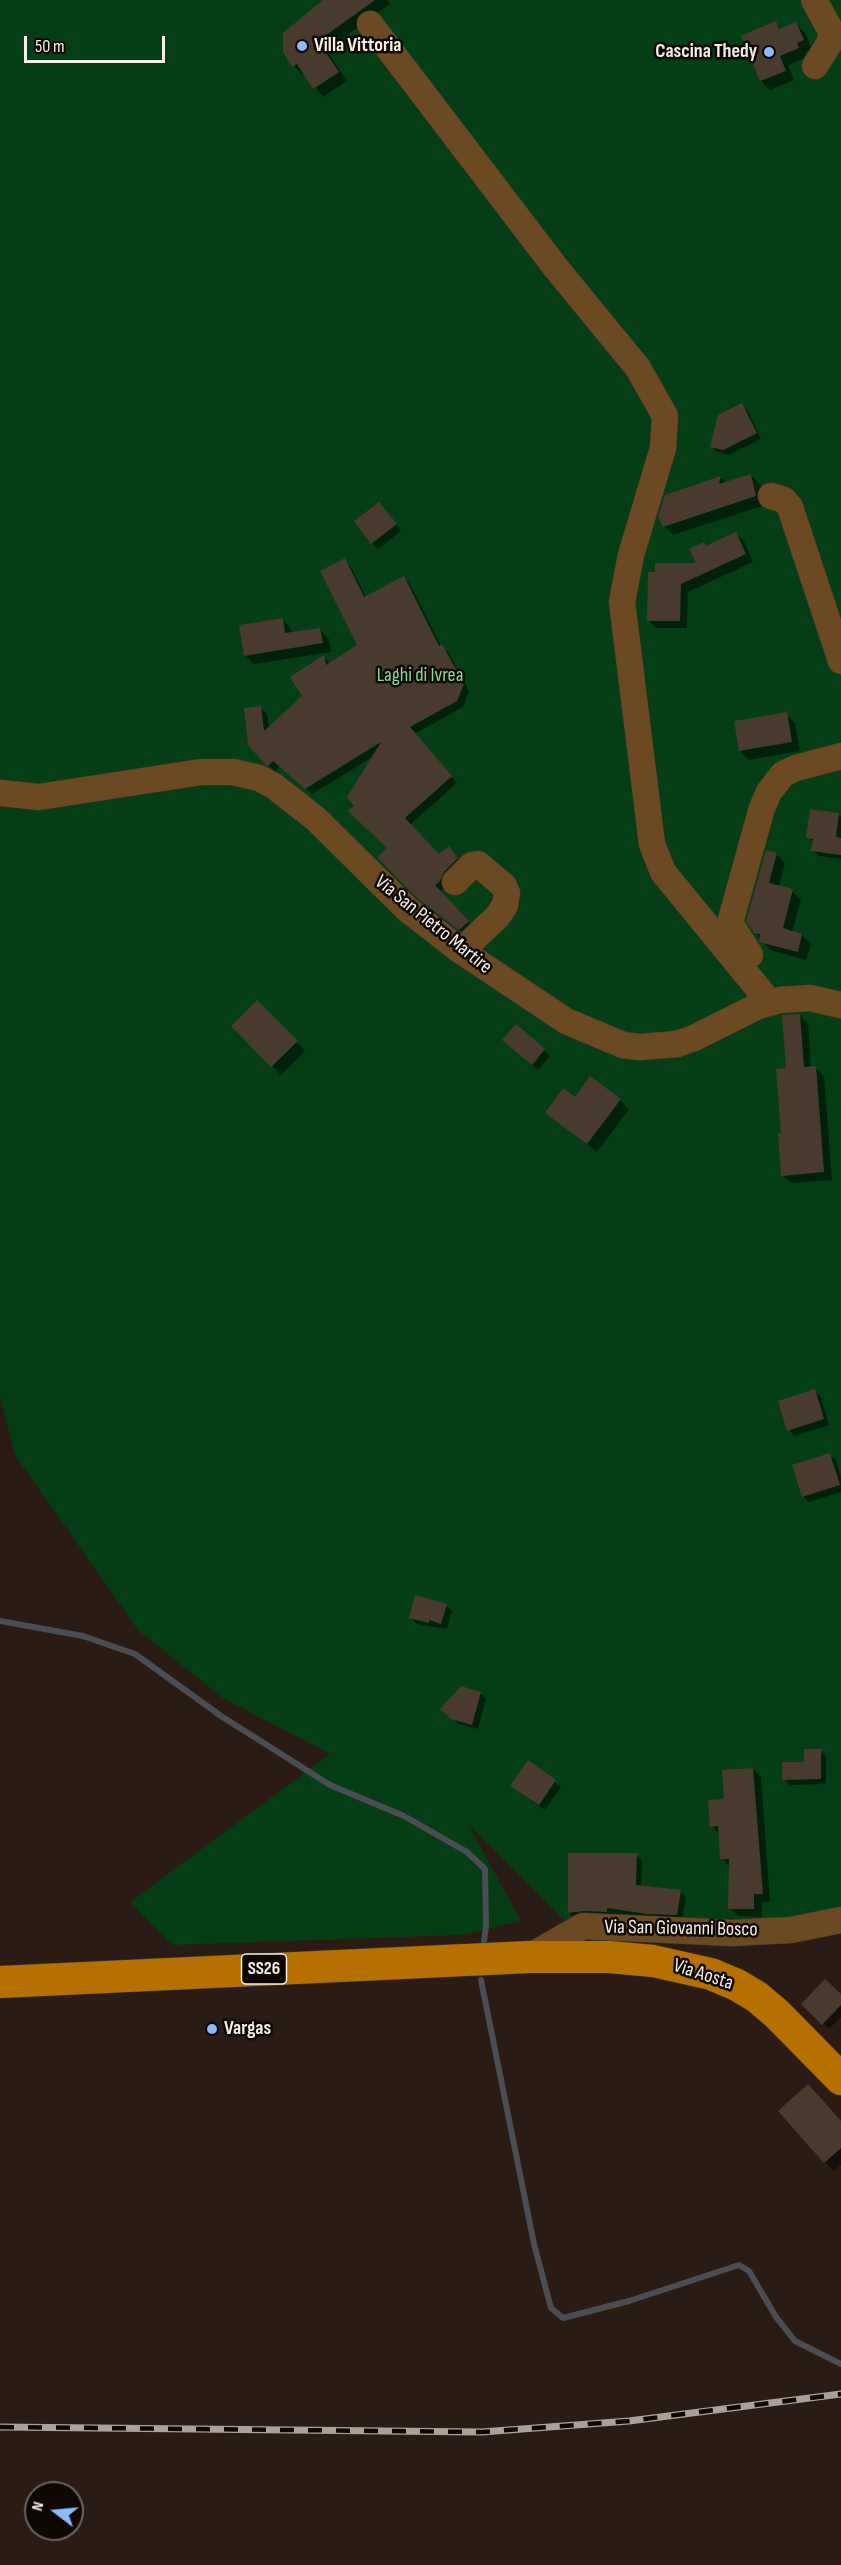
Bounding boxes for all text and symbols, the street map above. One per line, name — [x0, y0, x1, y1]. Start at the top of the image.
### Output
scale bar — [27, 24, 168, 62]
place label: Villa Vittoria — [314, 34, 401, 58]
text: 50 m — [35, 36, 65, 57]
marker: Villa Vittoria — [295, 39, 309, 53]
place label: Cascina Thedy — [655, 40, 757, 64]
marker: Cascina Thedy — [762, 45, 776, 59]
park label: Laghi di Ivrea — [377, 664, 463, 688]
street label: Via San Pietro Martire — [370, 870, 496, 980]
street label: Via San Giovanni Bosco — [604, 1916, 758, 1942]
road number: SS26 — [242, 1954, 286, 1984]
street label: Via Aosta — [670, 1954, 736, 1996]
place label: Vargas — [224, 2017, 271, 2041]
marker: Vargas — [205, 2022, 219, 2036]
north arrow — [24, 2481, 84, 2541]
text: N — [28, 2500, 48, 2513]

